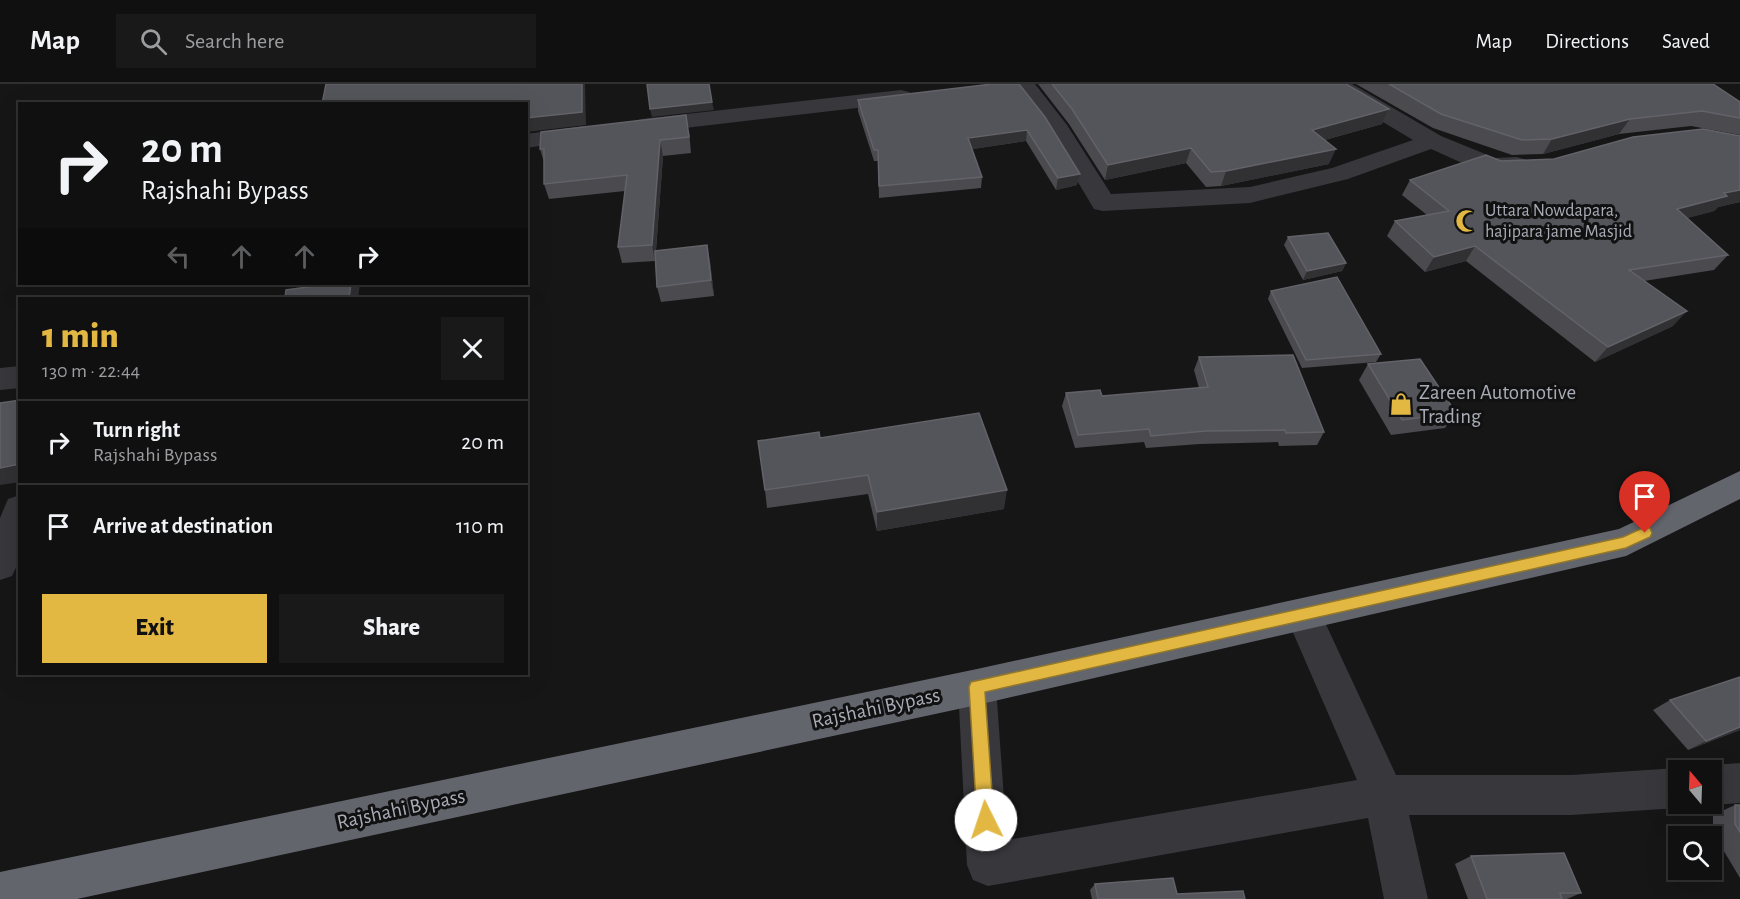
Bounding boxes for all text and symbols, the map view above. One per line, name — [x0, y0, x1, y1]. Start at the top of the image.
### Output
search box — [116, 14, 536, 68]
icon: search — [137, 25, 170, 58]
text: Map — [30, 27, 80, 55]
text: Search here — [185, 30, 284, 52]
text: Map — [1476, 31, 1512, 52]
text: Directions — [1545, 31, 1629, 52]
text: Saved — [1662, 31, 1710, 52]
icon: right — [42, 126, 120, 204]
text: 20 m — [141, 128, 223, 170]
text: Rajshahi Bypass — [141, 177, 309, 204]
place label: Uttara Nowdapara, hajipara jame Masjid — [1485, 202, 1632, 241]
mosque icon: Uttara Nowdapara, hajipara jame Masjid — [1454, 208, 1480, 234]
icon: left — [162, 240, 195, 273]
icon: ahead — [225, 240, 258, 273]
icon: ahead — [288, 240, 321, 273]
icon: right — [351, 240, 384, 273]
button: close — [441, 317, 504, 380]
text: 1 min — [42, 318, 119, 354]
text: 130 m · 22:44 — [42, 361, 140, 381]
place label: Zareen Automotive Trading — [1419, 382, 1576, 427]
shop icon: Zareen Automotive Trading — [1388, 391, 1414, 417]
text: Turn right — [93, 419, 180, 441]
icon: right — [42, 426, 75, 459]
text: 20 m — [461, 431, 504, 453]
text: Rajshahi Bypass — [93, 445, 217, 465]
pin — [1619, 471, 1670, 533]
icon: arrive — [1628, 480, 1661, 513]
icon: arrive — [42, 510, 75, 543]
text: Arrive at destination — [93, 515, 273, 537]
text: 110 m — [456, 515, 504, 537]
button: Exit — [42, 594, 267, 663]
button: Share — [279, 594, 504, 663]
street label: Rajshahi Bypass — [810, 684, 942, 732]
north arrow — [1668, 760, 1722, 814]
map controls — [1668, 760, 1722, 880]
street label: Rajshahi Bypass — [335, 785, 467, 833]
position arrow — [954, 788, 1018, 852]
button: search — [1668, 826, 1722, 880]

